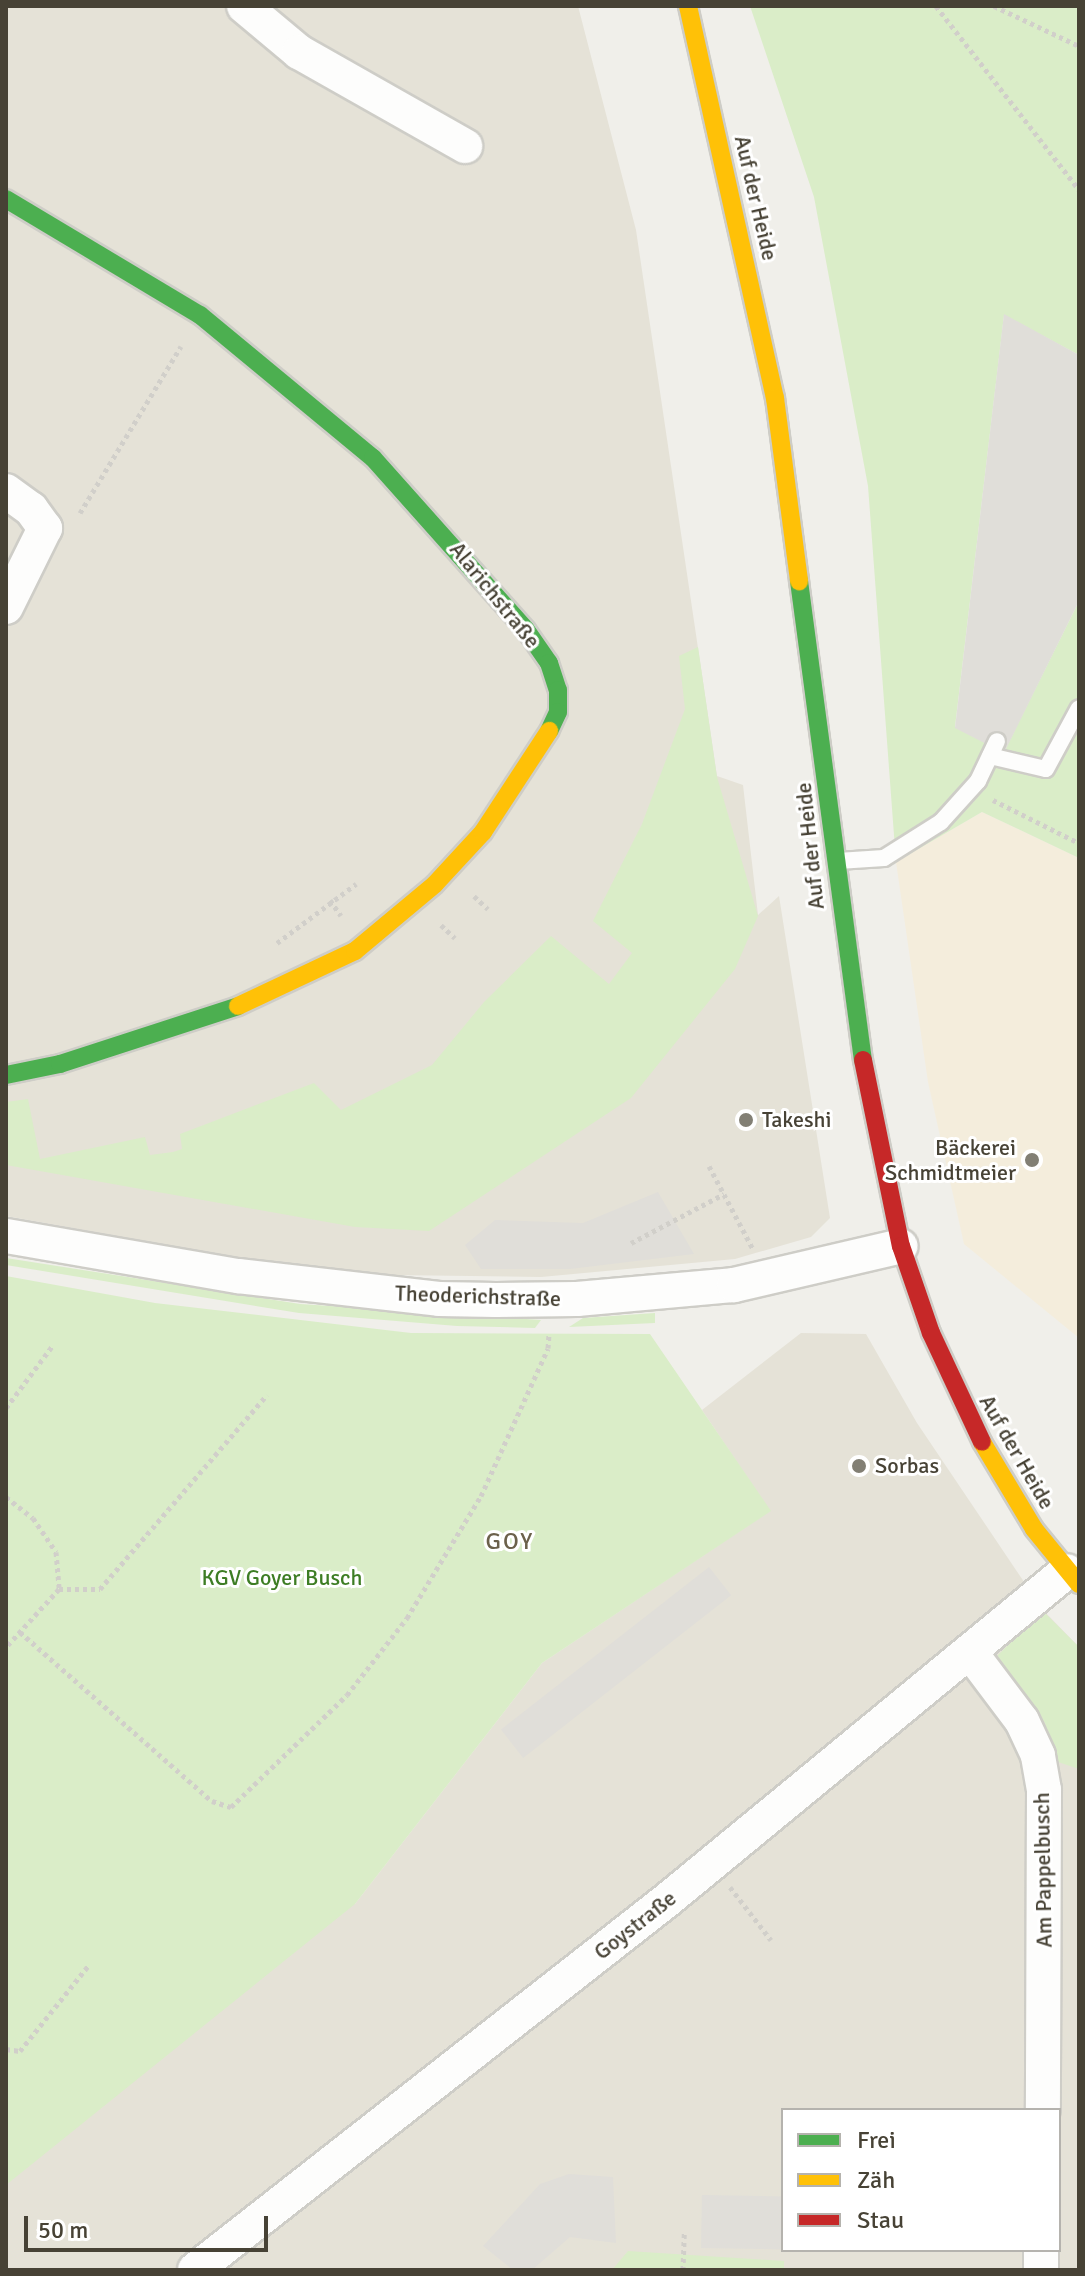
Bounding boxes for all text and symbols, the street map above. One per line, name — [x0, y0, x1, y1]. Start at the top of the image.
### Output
street label: Auf der Heide — [729, 133, 783, 263]
street label: Alarichstraße — [444, 537, 546, 653]
street label: Auf der Heide — [790, 781, 830, 911]
place label: Takeshi — [762, 1107, 832, 1133]
marker: Takeshi — [737, 1111, 755, 1129]
place label: Bäckerei Schmidtmeier — [885, 1134, 1016, 1186]
marker: Bäckerei Schmidtmeier — [1023, 1151, 1041, 1169]
street label: Theoderichstraße — [395, 1280, 561, 1312]
street label: Auf der Heide — [974, 1390, 1060, 1514]
place label: Sorbas — [875, 1453, 939, 1479]
marker: Sorbas — [850, 1457, 868, 1475]
district label: GOY — [486, 1528, 534, 1556]
park label: KGV Goyer Busch — [202, 1565, 362, 1591]
street label: Am Pappelbusch — [1028, 1792, 1058, 1948]
street label: Goystraße — [589, 1885, 681, 1965]
legend — [781, 2108, 1061, 2252]
text: Frei — [857, 2125, 896, 2155]
text: Zäh — [857, 2165, 895, 2195]
scale bar — [28, 2200, 272, 2250]
text: Stau — [857, 2205, 904, 2235]
text: 50 m — [38, 2215, 88, 2245]

